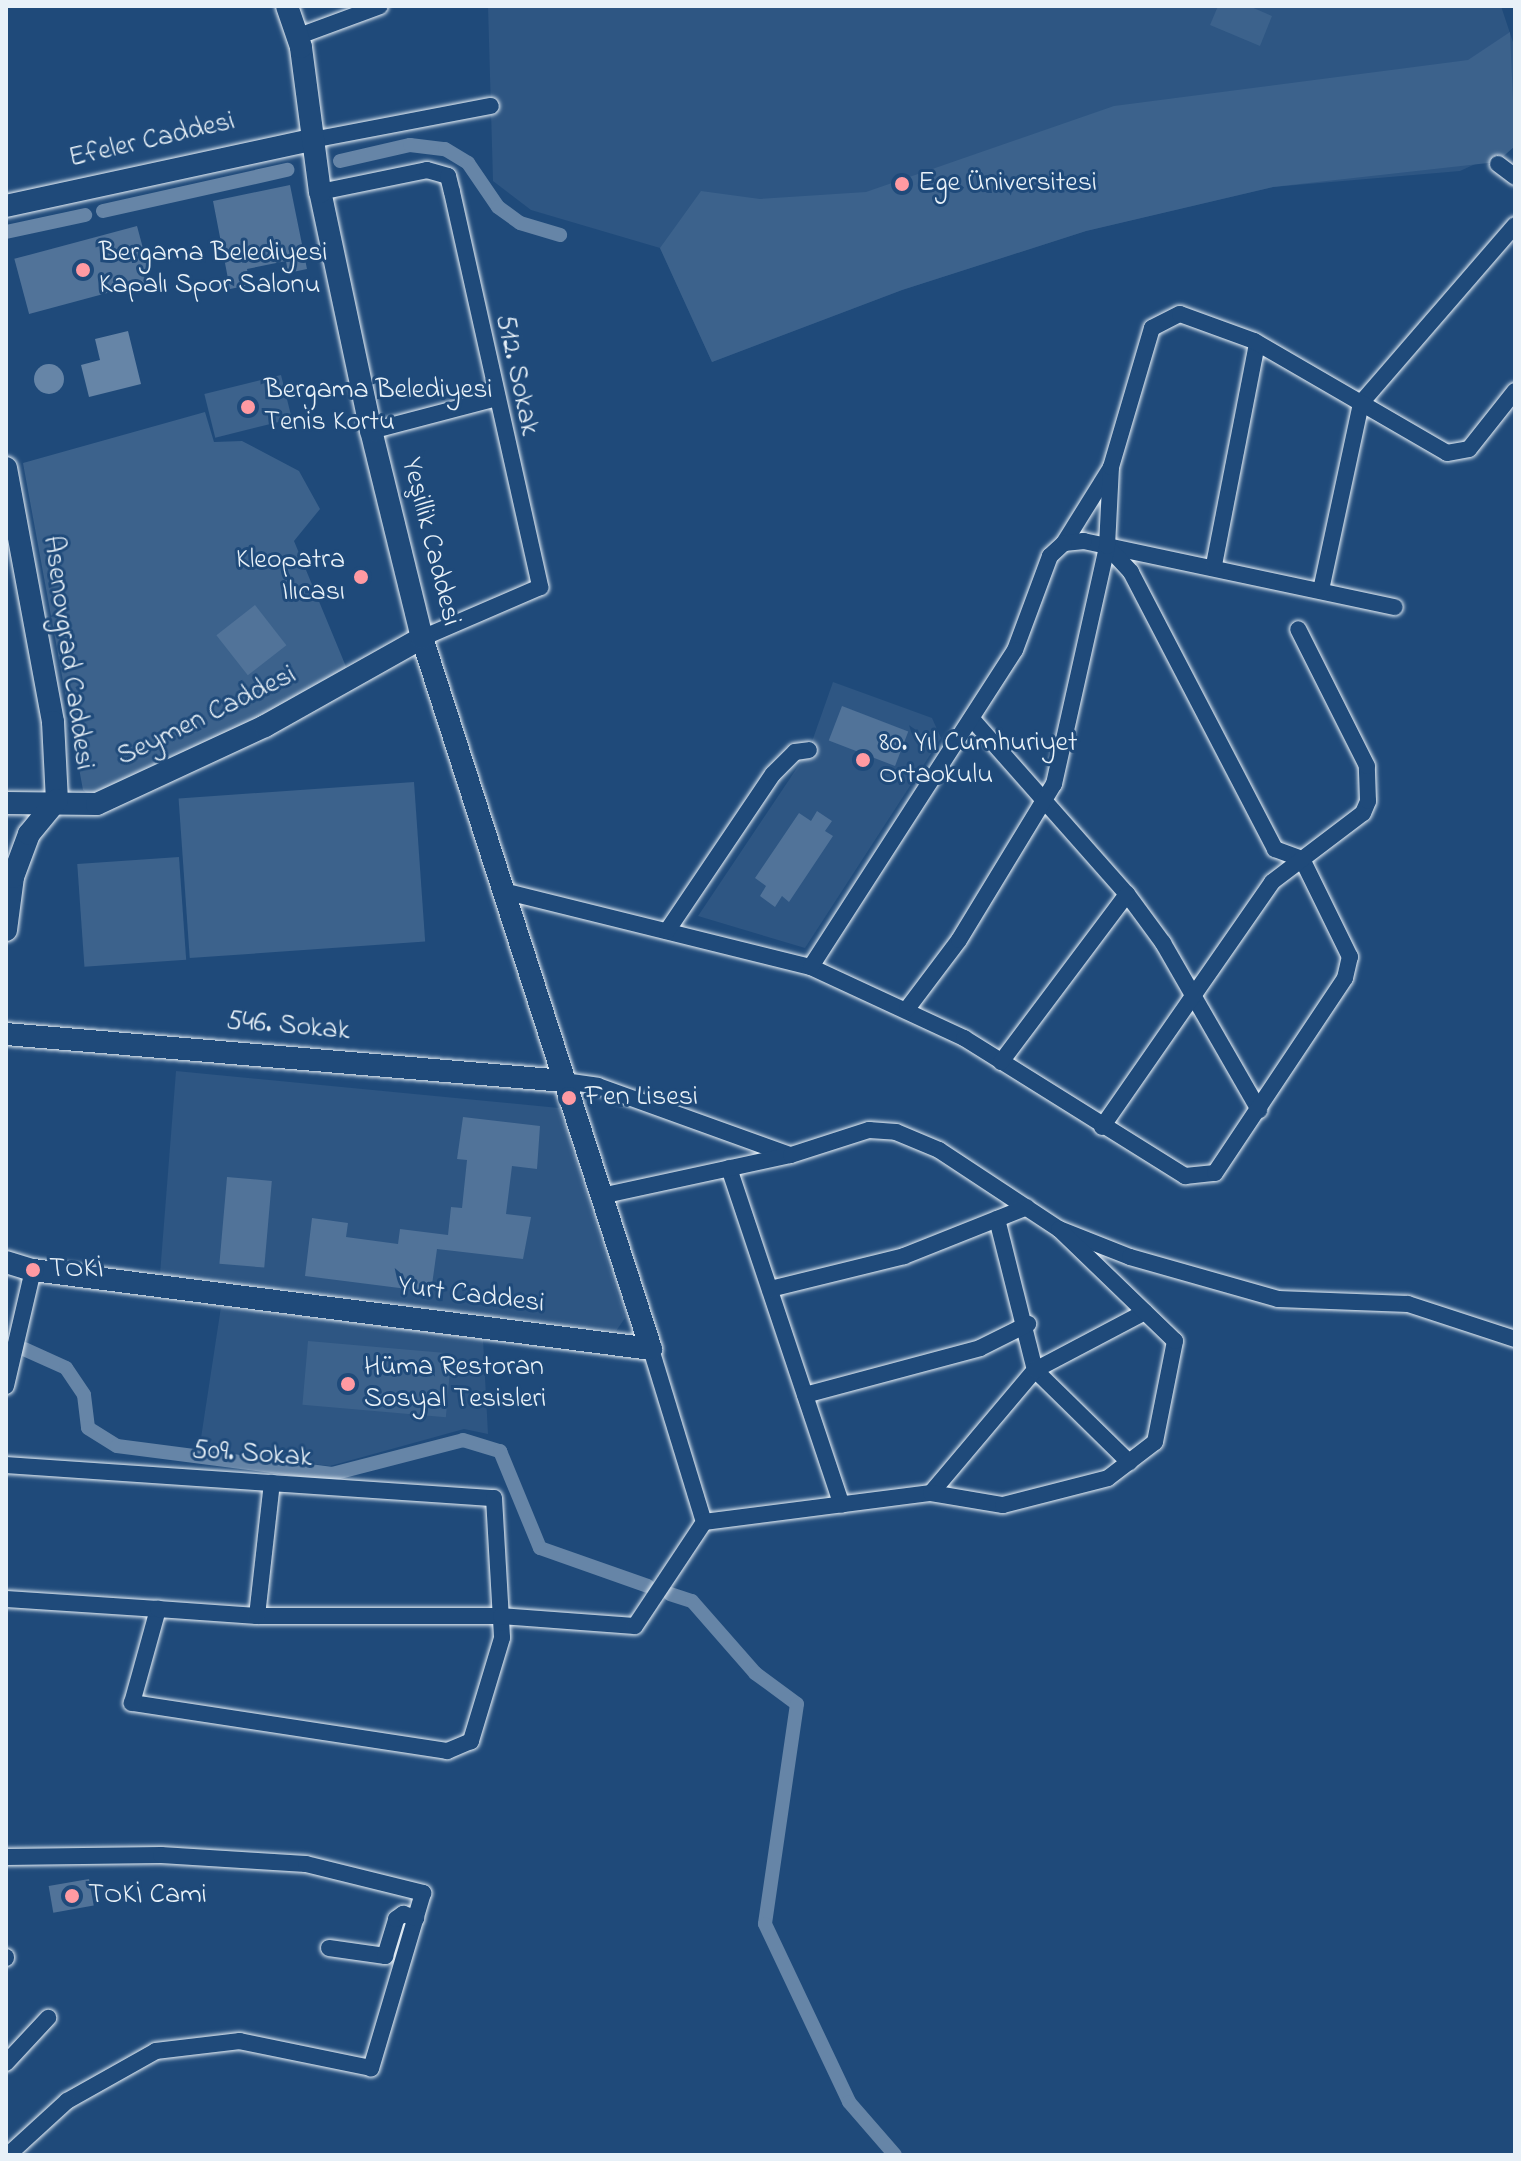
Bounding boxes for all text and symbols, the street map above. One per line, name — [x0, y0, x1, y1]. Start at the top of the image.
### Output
street label: Efeler Caddesi — [66, 106, 238, 176]
place label: Ege Üniversitesi — [918, 167, 1097, 201]
marker: Ege Üniversitesi — [893, 175, 911, 193]
place label: Bergama Belediyesi Kapalı Spor Salonu — [99, 237, 327, 303]
marker: Bergama Belediyesi Kapalı Spor Salonu — [74, 261, 92, 279]
street label: 512. Sokak — [487, 311, 545, 439]
place label: Bergama Belediyesi Tenis Kortu — [264, 374, 492, 440]
marker: Bergama Belediyesi Tenis Kortu — [239, 398, 257, 416]
street label: Yeşillik Caddesi — [393, 454, 467, 630]
street label: Asenovgrad Caddesi — [34, 534, 100, 772]
place label: Kleopatra Ilıcası — [236, 544, 345, 610]
marker: Kleopatra Ilıcası — [352, 568, 370, 586]
street label: Seymen Caddesi — [112, 659, 302, 775]
place label: 80. Yıl Cumhuriyet Ortaokulu — [879, 727, 1077, 793]
marker: 80. Yıl Cumhuriyet Ortaokulu — [854, 751, 872, 769]
street label: 546. Sokak — [225, 1005, 351, 1049]
place label: Fen Lisesi — [585, 1081, 698, 1115]
marker: Fen Lisesi — [560, 1089, 578, 1107]
place label: TOKİ — [49, 1253, 104, 1287]
marker: TOKİ — [24, 1261, 42, 1279]
street label: Yurt Caddesi — [396, 1270, 546, 1322]
place label: Hüma Restoran Sosyal Tesisleri — [364, 1351, 546, 1417]
marker: Hüma Restoran Sosyal Tesisleri — [339, 1375, 357, 1393]
street label: 509. Sokak — [191, 1434, 313, 1476]
place label: TOKİ Cami — [88, 1879, 207, 1913]
marker: TOKİ Cami — [63, 1887, 81, 1905]

